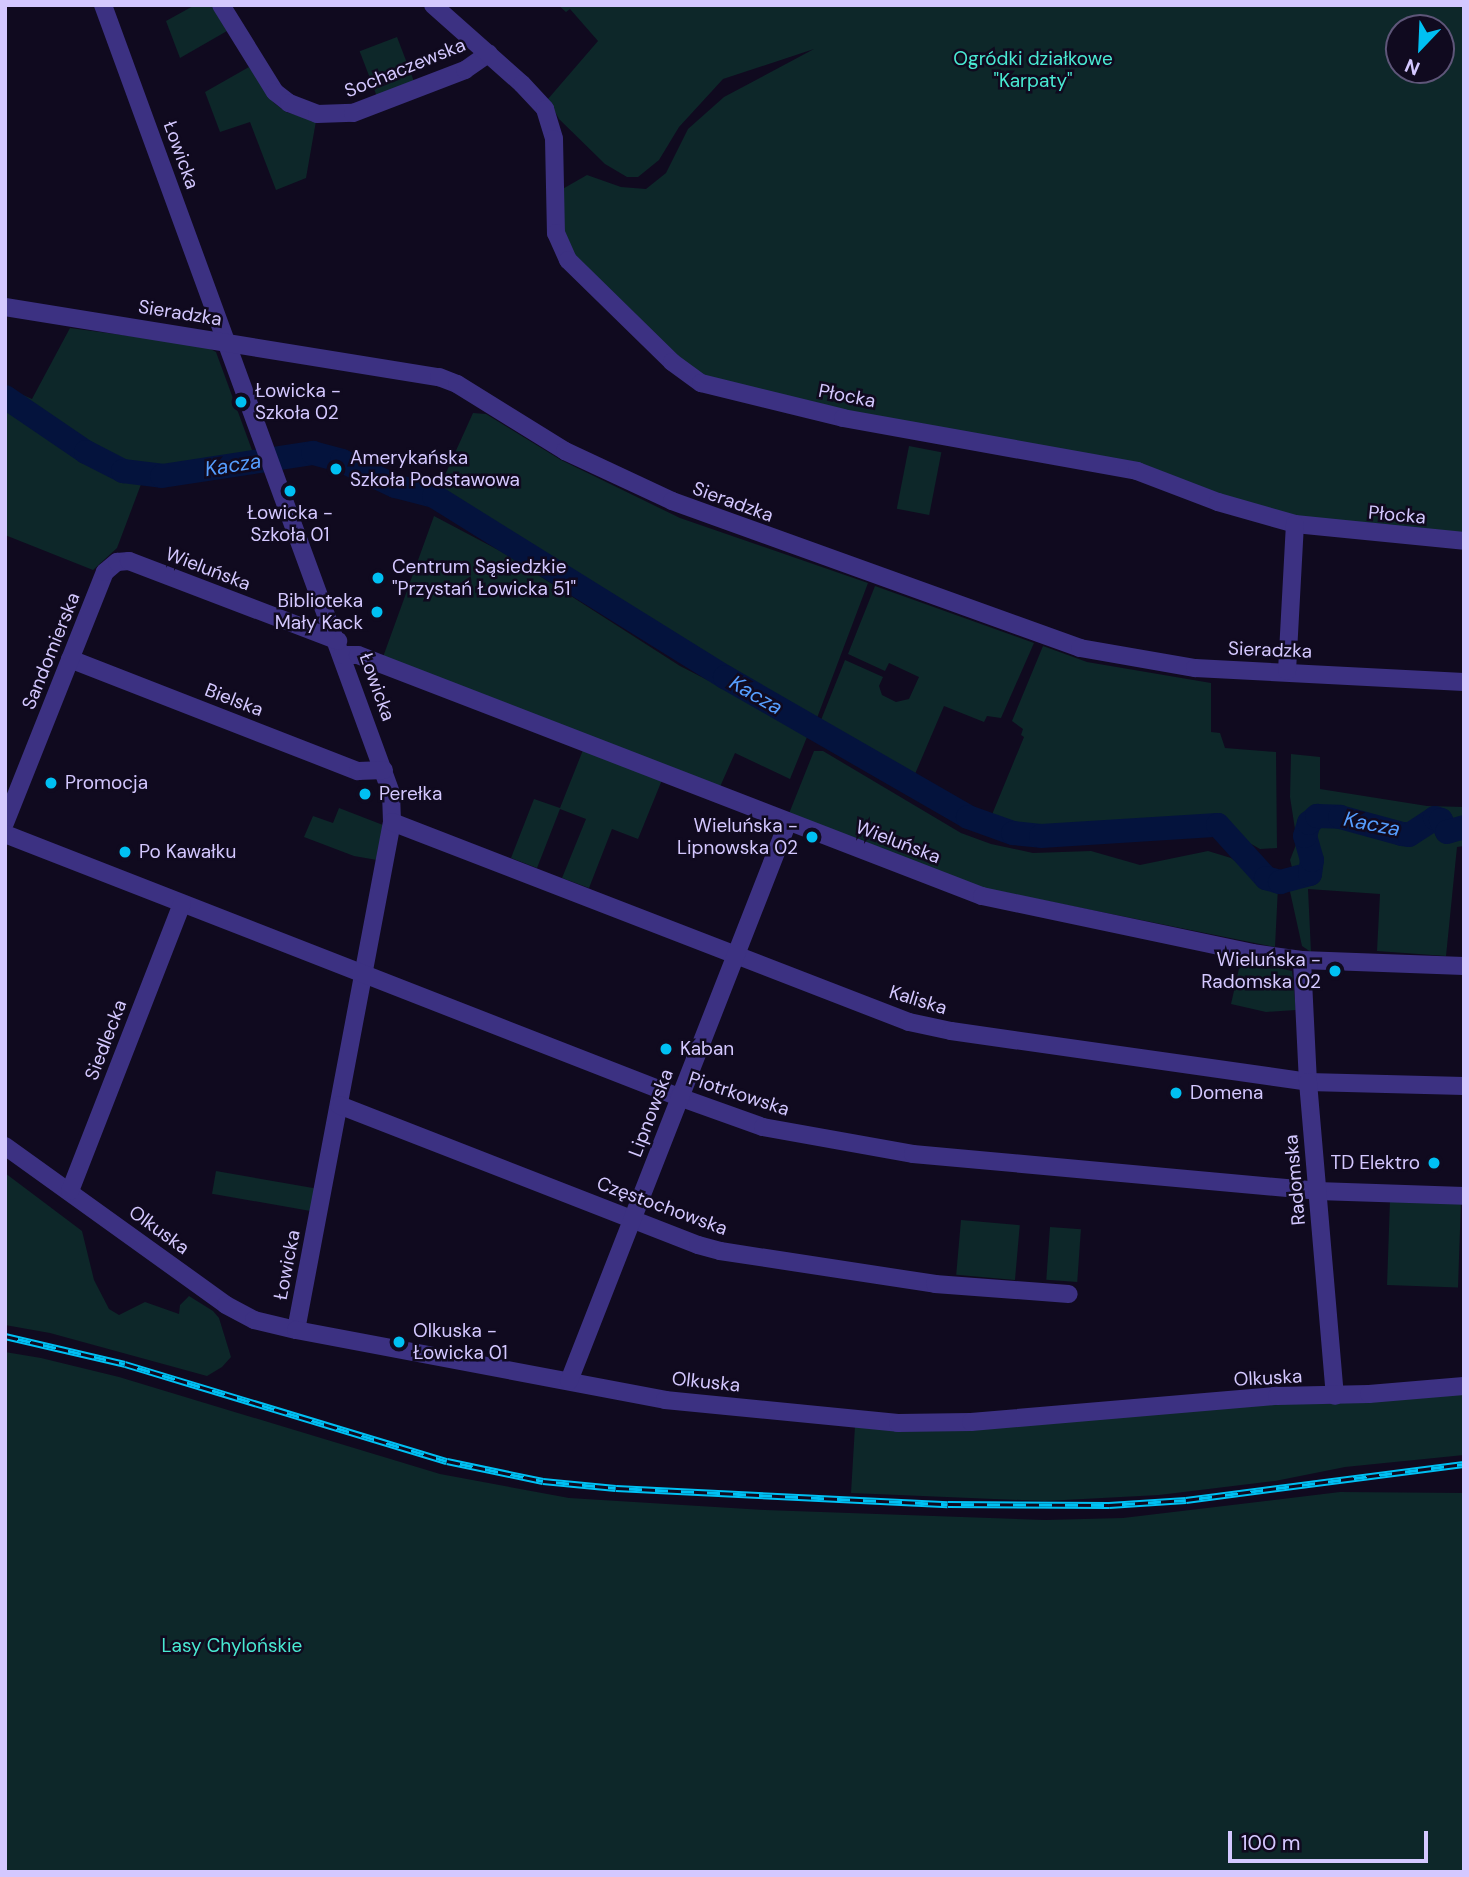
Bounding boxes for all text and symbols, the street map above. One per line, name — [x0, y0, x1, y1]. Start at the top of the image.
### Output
north arrow — [1385, 14, 1455, 84]
street label: Sochaczewska — [341, 33, 469, 103]
park label: Ogródki działkowe "Karpaty" — [953, 48, 1113, 92]
text: N — [1401, 53, 1424, 81]
street label: Łowicka — [158, 118, 204, 192]
street label: Sieradzka — [137, 295, 223, 331]
street label: Płocka — [816, 379, 878, 413]
place label: Łowicka - Szkoła 02 — [255, 380, 341, 424]
marker: Łowicka - Szkoła 02 — [233, 394, 249, 410]
place label: Amerykańska Szkoła Podstawowa — [350, 447, 520, 491]
water label: Kacza — [203, 448, 263, 482]
marker: Amerykańska Szkoła Podstawowa — [328, 461, 344, 477]
street label: Sieradzka — [690, 477, 776, 527]
marker: Łowicka - Szkoła 01 — [282, 483, 298, 499]
street label: Płocka — [1367, 501, 1427, 529]
place label: Łowicka - Szkoła 01 — [247, 502, 333, 546]
street label: Wieluńska — [162, 542, 254, 596]
place label: Centrum Sąsiedzkie "Przystań Łowicka 51" — [392, 556, 576, 600]
marker: Centrum Sąsiedzkie "Przystań Łowicka 51" — [370, 570, 386, 586]
street label: Sandomierska — [17, 589, 85, 713]
place label: Biblioteka Mały Kack — [275, 590, 363, 634]
marker: Biblioteka Mały Kack — [369, 604, 385, 620]
street label: Sieradzka — [1228, 637, 1312, 663]
street label: Łowicka — [354, 650, 400, 724]
water label: Kacza — [725, 670, 787, 720]
street label: Bielska — [202, 679, 266, 721]
place label: Promocja — [65, 772, 148, 794]
marker: Promocja — [43, 775, 59, 791]
place label: Perełka — [379, 783, 442, 805]
marker: Perełka — [357, 786, 373, 802]
water label: Kacza — [1342, 806, 1402, 842]
place label: Wieluńska - Lipnowska 02 — [677, 815, 798, 859]
street label: Wieluńska — [852, 815, 944, 869]
marker: Wieluńska - Lipnowska 02 — [804, 829, 820, 845]
place label: Po Kawałku — [139, 841, 236, 863]
marker: Po Kawałku — [117, 844, 133, 860]
place label: Wieluńska - Radomska 02 — [1201, 949, 1321, 993]
marker: Wieluńska - Radomska 02 — [1327, 963, 1343, 979]
street label: Kaliska — [886, 980, 950, 1020]
street label: Siedlecka — [80, 997, 132, 1083]
place label: Kaban — [680, 1038, 734, 1060]
marker: Kaban — [658, 1041, 674, 1057]
street label: Lipnowska — [624, 1066, 678, 1160]
street label: Piotrkowska — [686, 1067, 792, 1121]
place label: Domena — [1190, 1082, 1263, 1104]
marker: Domena — [1168, 1085, 1184, 1101]
street label: Radomska — [1280, 1134, 1310, 1226]
place label: TD Elektro — [1330, 1152, 1420, 1174]
marker: TD Elektro — [1426, 1155, 1442, 1171]
street label: Częstochowska — [594, 1172, 730, 1240]
street label: Olkuska — [124, 1201, 194, 1259]
street label: Łowicka — [269, 1228, 305, 1302]
place label: Olkuska - Łowicka 01 — [413, 1320, 508, 1364]
marker: Olkuska - Łowicka 01 — [391, 1334, 407, 1350]
street label: Olkuska — [1233, 1365, 1303, 1391]
street label: Olkuska — [671, 1367, 741, 1397]
park label: Lasy Chylońskie — [162, 1635, 302, 1657]
scale bar — [1231, 1818, 1430, 1862]
text: 100 m — [1241, 1829, 1301, 1857]

